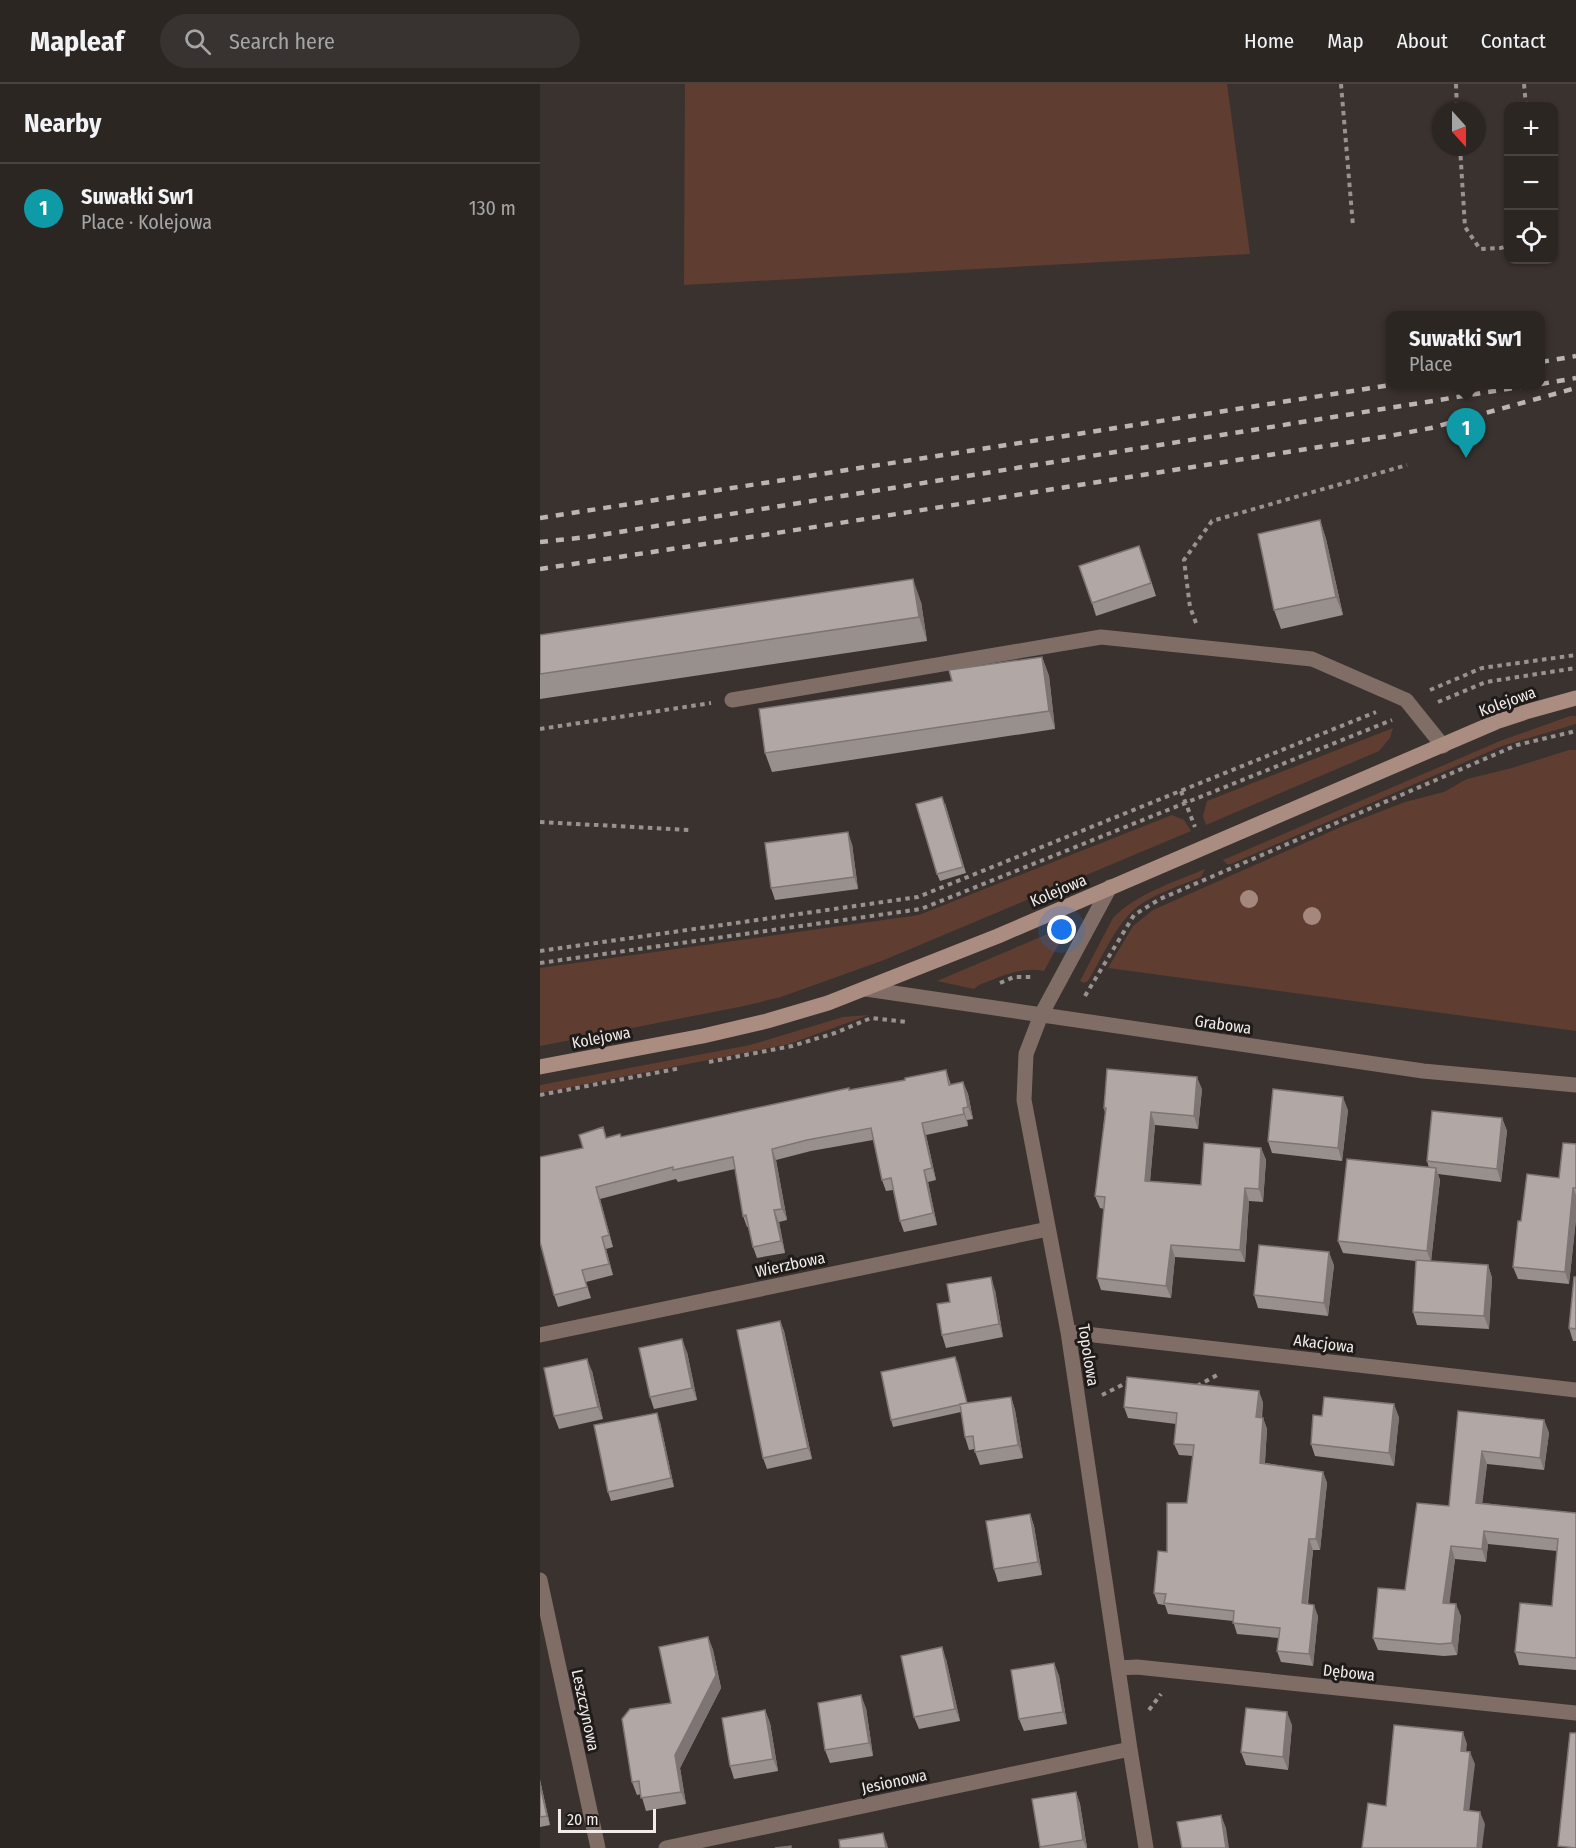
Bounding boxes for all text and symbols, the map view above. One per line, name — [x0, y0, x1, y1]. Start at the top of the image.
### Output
search box — [160, 14, 580, 68]
text: Mapleaf — [30, 25, 124, 58]
icon: search — [181, 25, 214, 58]
text: Search here — [229, 28, 335, 55]
text: Home — [1244, 28, 1294, 54]
text: Map — [1327, 28, 1364, 54]
text: About — [1397, 28, 1448, 54]
text: Contact — [1481, 28, 1546, 54]
north arrow — [1432, 102, 1486, 156]
map controls — [1504, 102, 1558, 264]
button: + — [1504, 102, 1558, 156]
text: Nearby — [24, 108, 101, 139]
button: − — [1504, 156, 1558, 210]
text: Suwałki Sw1 — [81, 183, 194, 210]
text: 1 — [39, 196, 48, 220]
text: 130 m — [469, 196, 516, 220]
text: Place · Kolejowa — [81, 210, 212, 234]
button: locate — [1504, 210, 1558, 264]
popup — [1386, 311, 1545, 389]
text: Suwałki Sw1 — [1409, 325, 1522, 352]
text: Place — [1409, 352, 1452, 376]
pin: 1 — [1446, 408, 1486, 458]
street label: Kolejowa — [1476, 682, 1538, 721]
street label: Kolejowa — [1027, 870, 1089, 911]
your location — [1047, 915, 1076, 944]
street label: Grabowa — [1193, 1011, 1253, 1038]
street label: Kolejowa — [570, 1022, 632, 1052]
street label: Wierzbowa — [754, 1248, 827, 1281]
street label: Topolowa — [1074, 1323, 1103, 1388]
street label: Akacjowa — [1293, 1330, 1355, 1357]
street label: Dębowa — [1322, 1660, 1376, 1685]
street label: Leszczynowa — [568, 1668, 603, 1753]
street label: Jesionowa — [860, 1765, 929, 1798]
scale bar — [558, 1806, 656, 1834]
text: 20 m — [567, 1810, 598, 1829]

